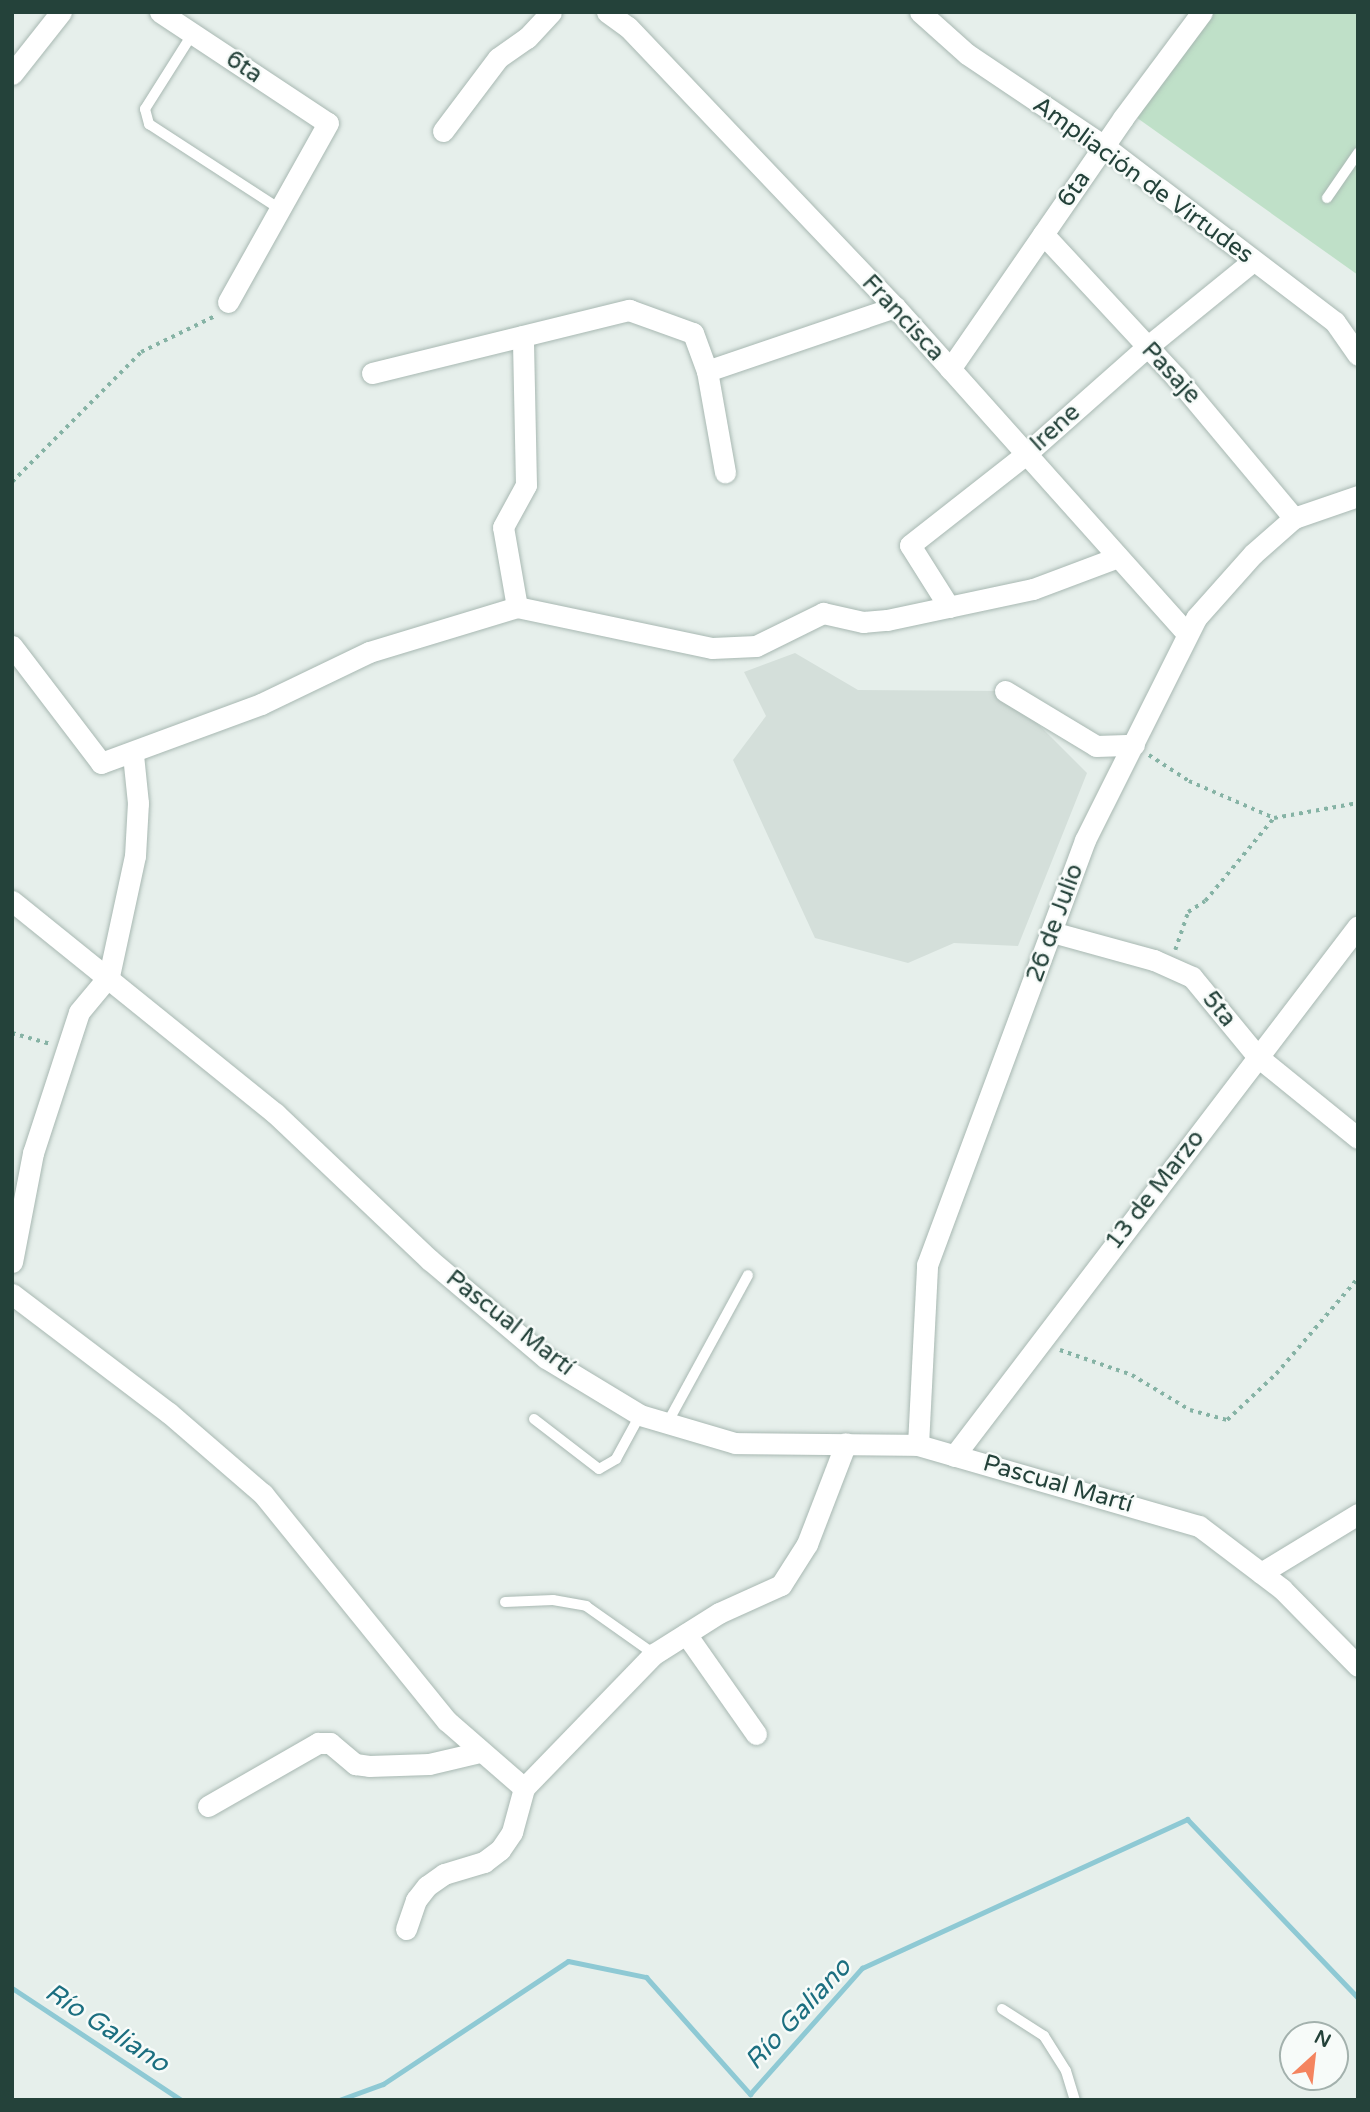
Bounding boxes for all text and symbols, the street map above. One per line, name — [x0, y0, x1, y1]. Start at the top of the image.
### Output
street label: 6ta — [220, 45, 268, 89]
street label: Ampliación de Virtudes — [1027, 90, 1259, 270]
street label: 6ta — [1051, 165, 1097, 213]
street label: Francisca — [856, 269, 950, 367]
street label: Pasaje — [1135, 336, 1207, 410]
street label: Irene — [1024, 398, 1086, 458]
street label: 26 de Julio — [1020, 860, 1090, 986]
street label: 5ta — [1196, 985, 1242, 1033]
street label: 13 de Marzo — [1099, 1124, 1211, 1256]
street label: Pascual Martí — [440, 1264, 580, 1382]
street label: Pascual Martí — [980, 1449, 1136, 1519]
water label: Río Galiano — [738, 1952, 858, 2076]
water label: Río Galiano — [39, 1977, 175, 2079]
north arrow — [1279, 2021, 1349, 2091]
text: N — [1311, 2026, 1334, 2052]

